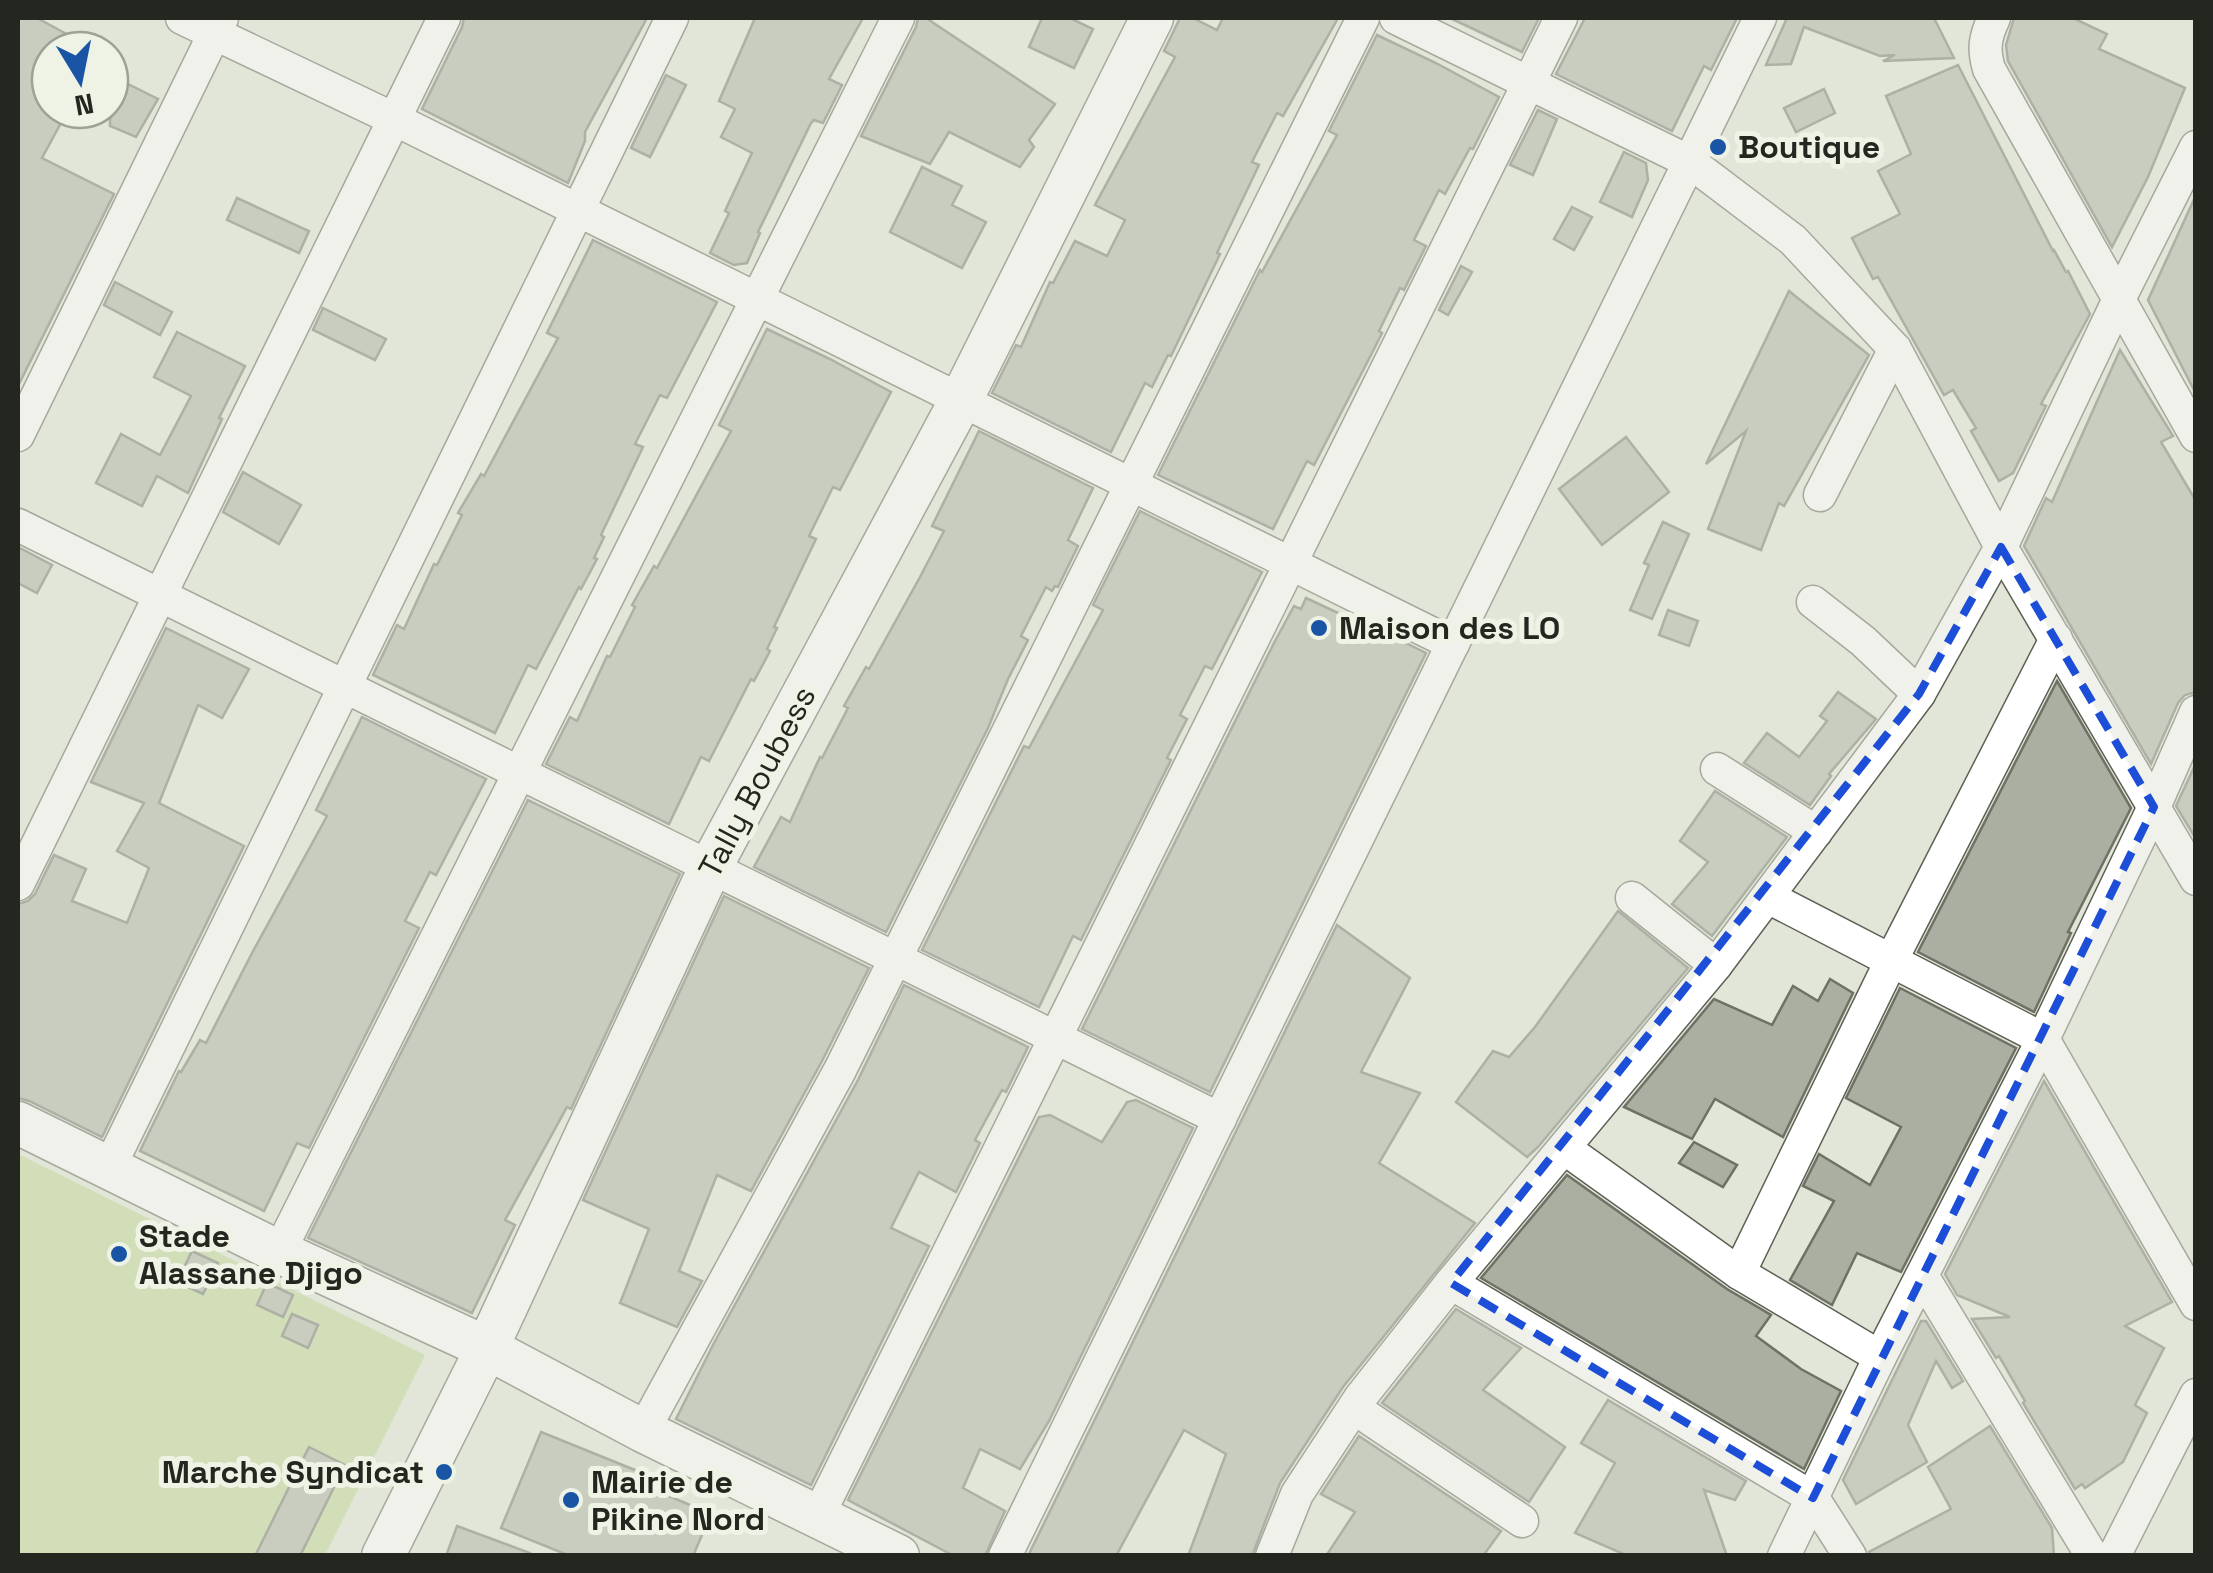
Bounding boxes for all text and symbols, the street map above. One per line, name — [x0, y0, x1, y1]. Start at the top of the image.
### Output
north arrow — [30, 30, 130, 130]
text: N — [72, 85, 97, 124]
place label: Boutique — [1738, 127, 1880, 167]
marker: Boutique — [1707, 136, 1729, 158]
place label: Maison des LO — [1339, 608, 1560, 648]
marker: Maison des LO — [1308, 617, 1330, 639]
street label: Tally Boubess — [690, 679, 824, 885]
place label: Stade Alassane Djigo — [139, 1216, 363, 1293]
marker: Stade Alassane Djigo — [108, 1243, 130, 1265]
place label: Marche Syndicat — [162, 1452, 424, 1492]
marker: Marche Syndicat — [433, 1461, 455, 1483]
place label: Mairie de Pikine Nord — [591, 1462, 765, 1539]
marker: Mairie de Pikine Nord — [560, 1489, 582, 1511]

